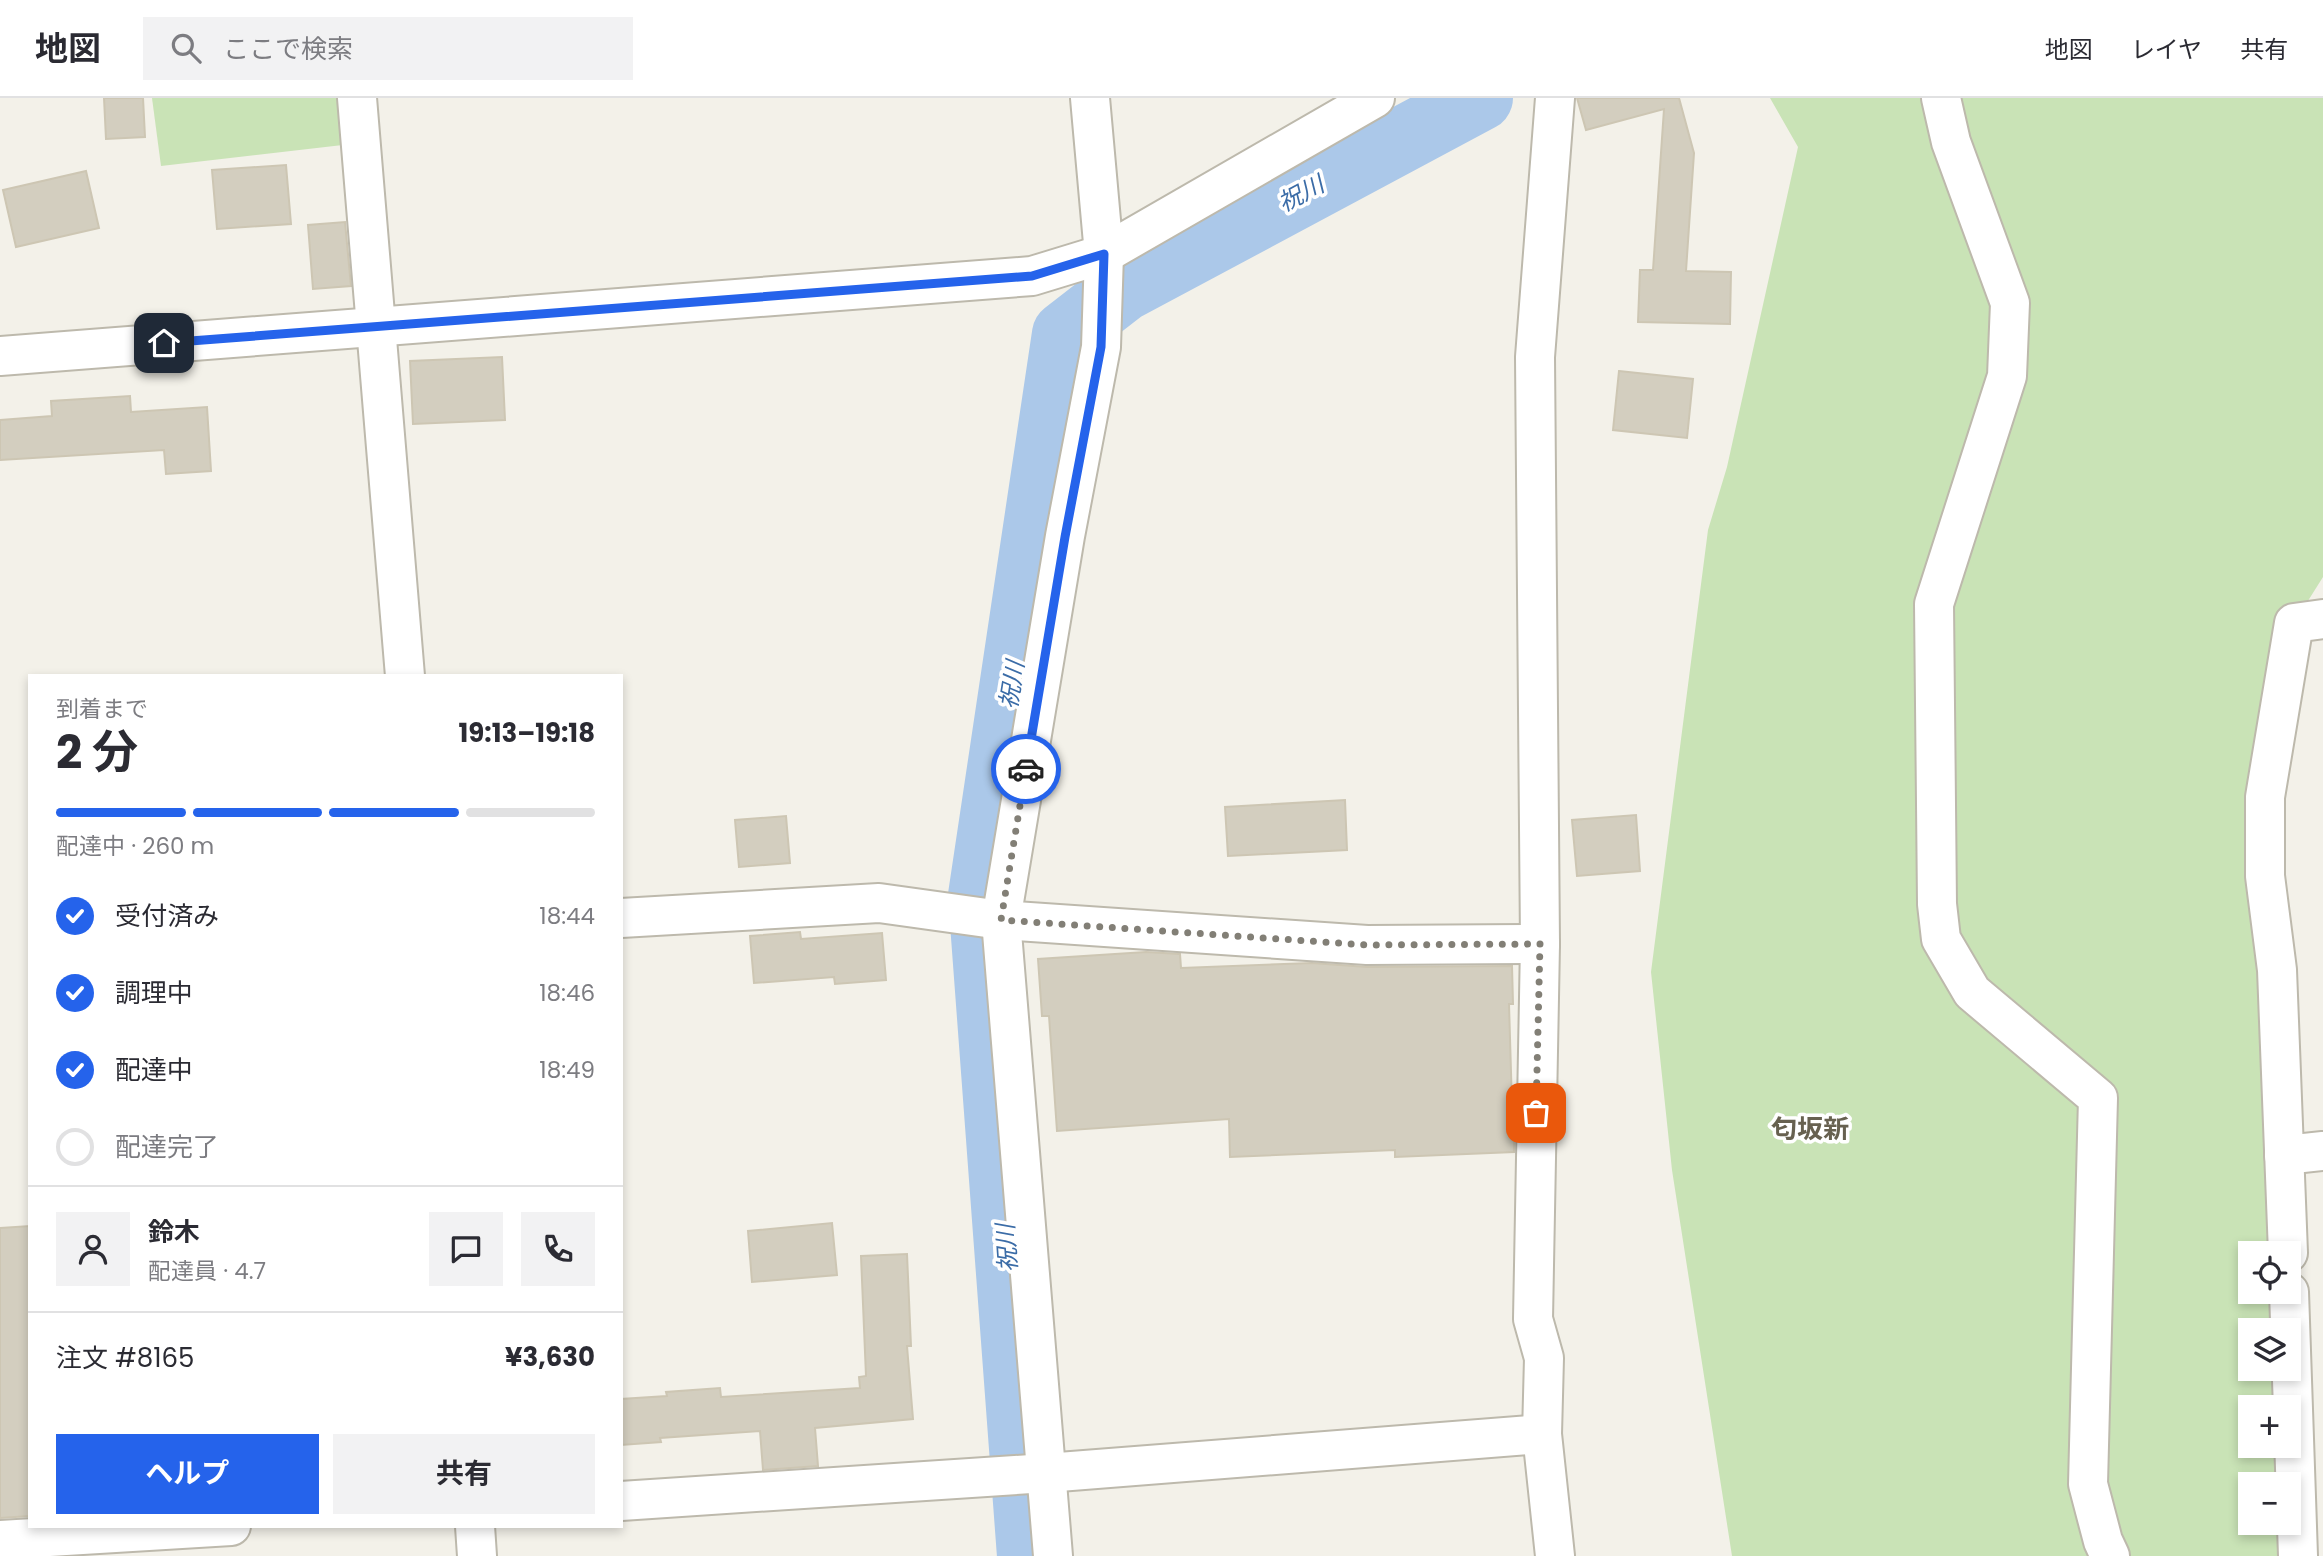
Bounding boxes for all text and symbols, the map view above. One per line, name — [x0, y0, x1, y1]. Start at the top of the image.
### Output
search box — [143, 17, 633, 80]
text: 地図 — [35, 25, 101, 72]
icon: search — [167, 29, 205, 67]
text: ここで検索 — [223, 31, 353, 67]
text: 地図 — [2045, 33, 2093, 66]
text: レイヤ — [2131, 33, 2202, 66]
text: 共有 — [2240, 33, 2288, 66]
water label: 祝川 — [1272, 166, 1332, 219]
pin — [134, 313, 194, 373]
icon: home — [145, 324, 183, 362]
water label: 祝川 — [991, 656, 1032, 711]
text: 到着まで — [56, 693, 148, 725]
text: 19:13–19:18 — [458, 715, 595, 751]
text: 2 分 — [56, 720, 138, 784]
courier — [991, 734, 1061, 804]
icon: car — [1007, 750, 1045, 788]
text: 配達中 · 260 m — [56, 830, 214, 862]
icon: check — [56, 897, 94, 935]
text: 受付済み — [115, 898, 219, 934]
text: 18:44 — [539, 900, 595, 932]
icon: check — [56, 974, 94, 1012]
text: 調理中 — [115, 975, 193, 1011]
text: 18:46 — [539, 977, 595, 1009]
icon: check — [56, 1051, 94, 1089]
text: 配達中 — [115, 1052, 193, 1088]
text: 18:49 — [539, 1054, 595, 1086]
pin — [1506, 1083, 1566, 1143]
icon: bag — [1517, 1094, 1555, 1132]
district label: 匂坂新 — [1771, 1111, 1849, 1147]
text: 配達完了 — [115, 1129, 219, 1165]
button: person — [56, 1212, 130, 1286]
button: chat — [429, 1212, 503, 1286]
button: phone — [521, 1212, 595, 1286]
text: 鈴木 — [148, 1214, 200, 1250]
water label: 祝川 — [988, 1220, 1025, 1273]
map controls — [2238, 1241, 2301, 1535]
button: locate — [2238, 1241, 2301, 1304]
text: 配達員 · 4.7 — [148, 1255, 266, 1287]
button: layers — [2238, 1318, 2301, 1381]
text: ¥3,630 — [505, 1339, 595, 1375]
text: 注文 #8165 — [56, 1340, 194, 1376]
button: + — [2238, 1395, 2301, 1458]
button: ヘルプ — [56, 1434, 319, 1514]
button: 共有 — [333, 1434, 595, 1514]
button: − — [2238, 1472, 2301, 1535]

